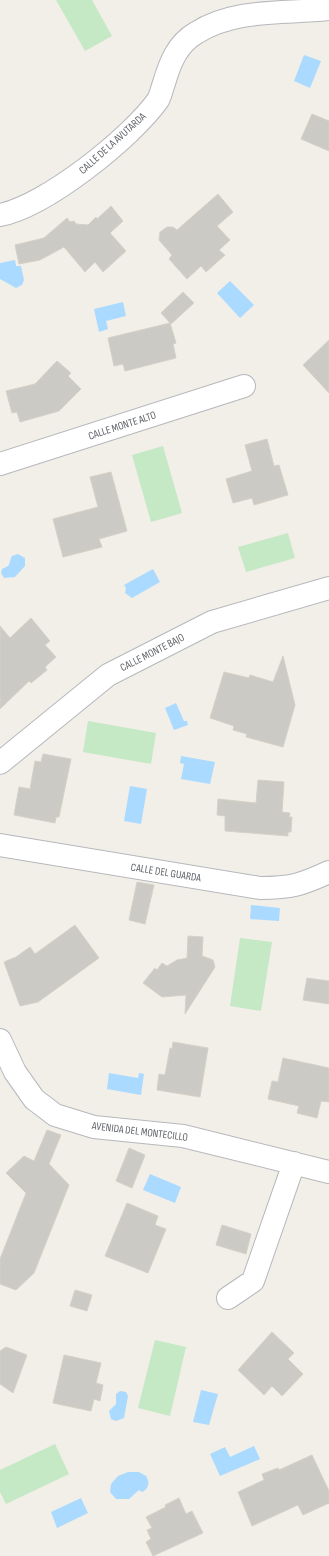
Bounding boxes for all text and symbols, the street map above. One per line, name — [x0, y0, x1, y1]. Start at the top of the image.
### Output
street label: CALLE DE LA AVUTARDA — [76, 110, 149, 177]
street label: CALLE MONTE ALTO — [87, 408, 158, 443]
street label: CALLE MONTE BAJO — [118, 631, 186, 674]
street label: CALLE DEL GUARDA — [130, 861, 202, 885]
street label: AVENIDA DEL MONTECILLO — [90, 1119, 189, 1144]

